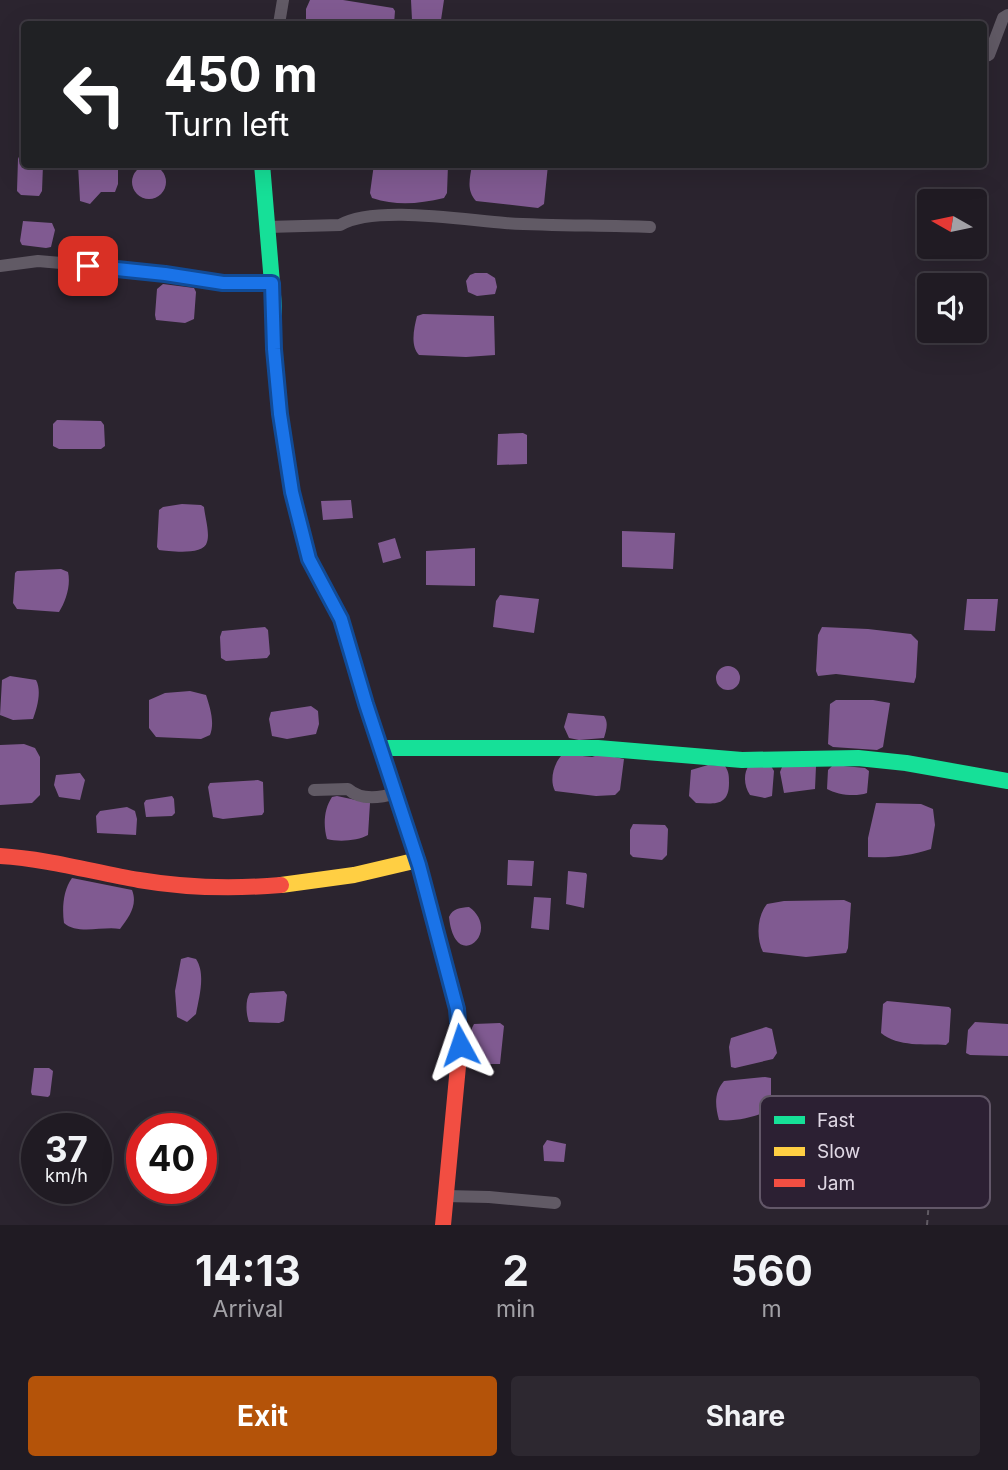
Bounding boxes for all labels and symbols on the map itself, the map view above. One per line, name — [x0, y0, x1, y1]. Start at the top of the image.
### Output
north arrow — [917, 189, 987, 259]
pin — [58, 236, 118, 296]
position arrow — [423, 1008, 497, 1082]
legend — [760, 1096, 990, 1208]
text: Fast — [817, 1109, 855, 1132]
speed limit sign: 40 — [126, 1113, 217, 1204]
text: Slow — [817, 1140, 860, 1163]
text: Jam — [817, 1172, 855, 1195]

